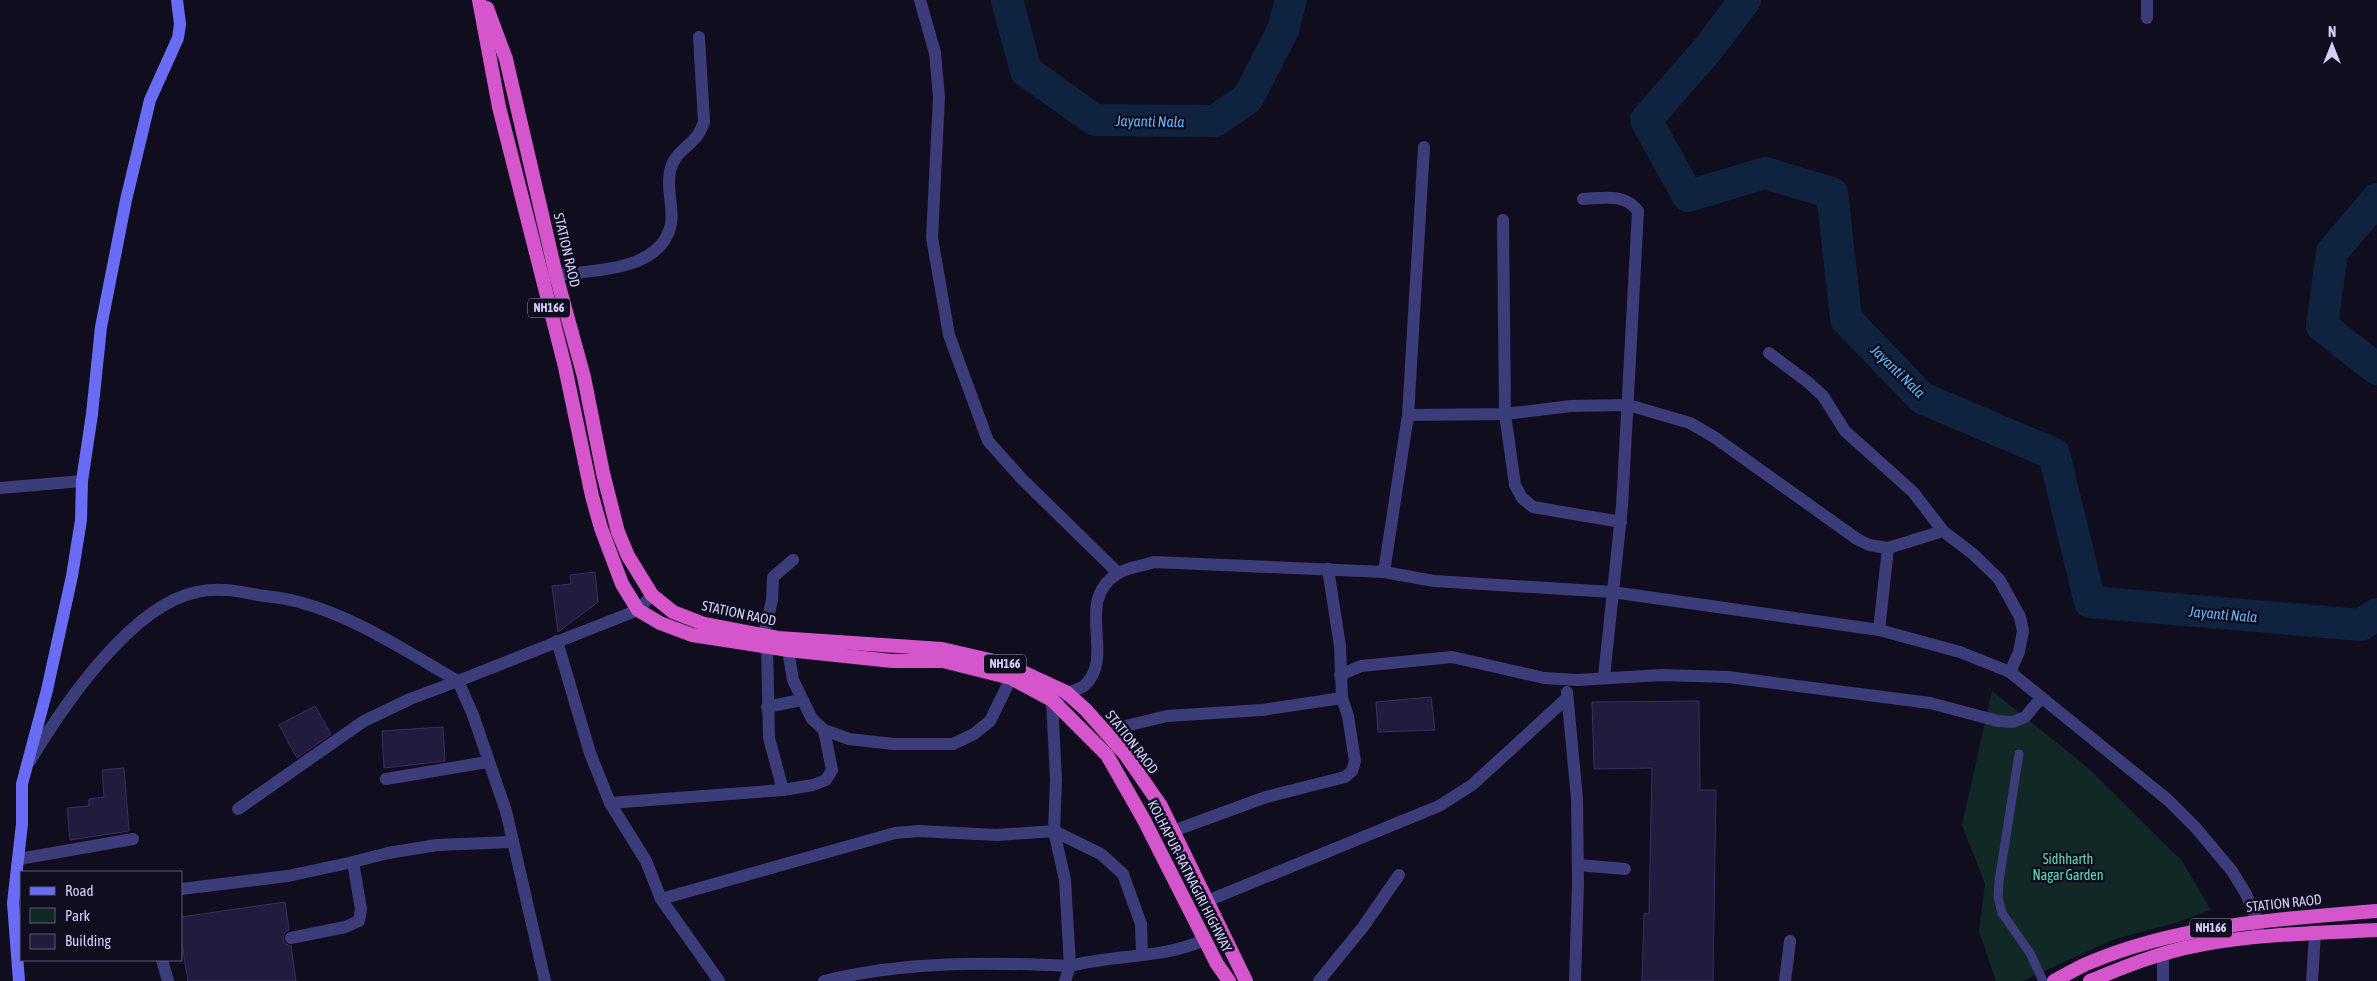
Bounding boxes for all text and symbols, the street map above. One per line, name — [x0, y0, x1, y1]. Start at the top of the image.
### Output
north arrow — [2307, 20, 2357, 70]
text: N — [2328, 24, 2336, 40]
water label: Jayanti Nala — [1115, 112, 1184, 130]
street label: STATION RAOD — [551, 211, 583, 289]
road number: NH166 — [528, 298, 570, 318]
water label: Jayanti Nala — [1867, 340, 1929, 401]
street label: STATION RAOD — [700, 597, 778, 629]
water label: Jayanti Nala — [2187, 602, 2258, 625]
road number: NH166 — [984, 654, 1026, 674]
street label: STATION RAOD — [1102, 707, 1162, 777]
street label: KOLHAPUR-RATNAGIRI HIGHWAY — [1145, 797, 1236, 955]
park label: Sidhharth Nagar Garden — [2033, 851, 2103, 883]
legend — [20, 871, 182, 961]
text: Road — [65, 882, 94, 899]
street label: STATION RAOD — [2246, 891, 2323, 915]
text: Park — [65, 907, 90, 924]
road number: NH166 — [2190, 918, 2232, 938]
text: Building — [65, 932, 111, 949]

